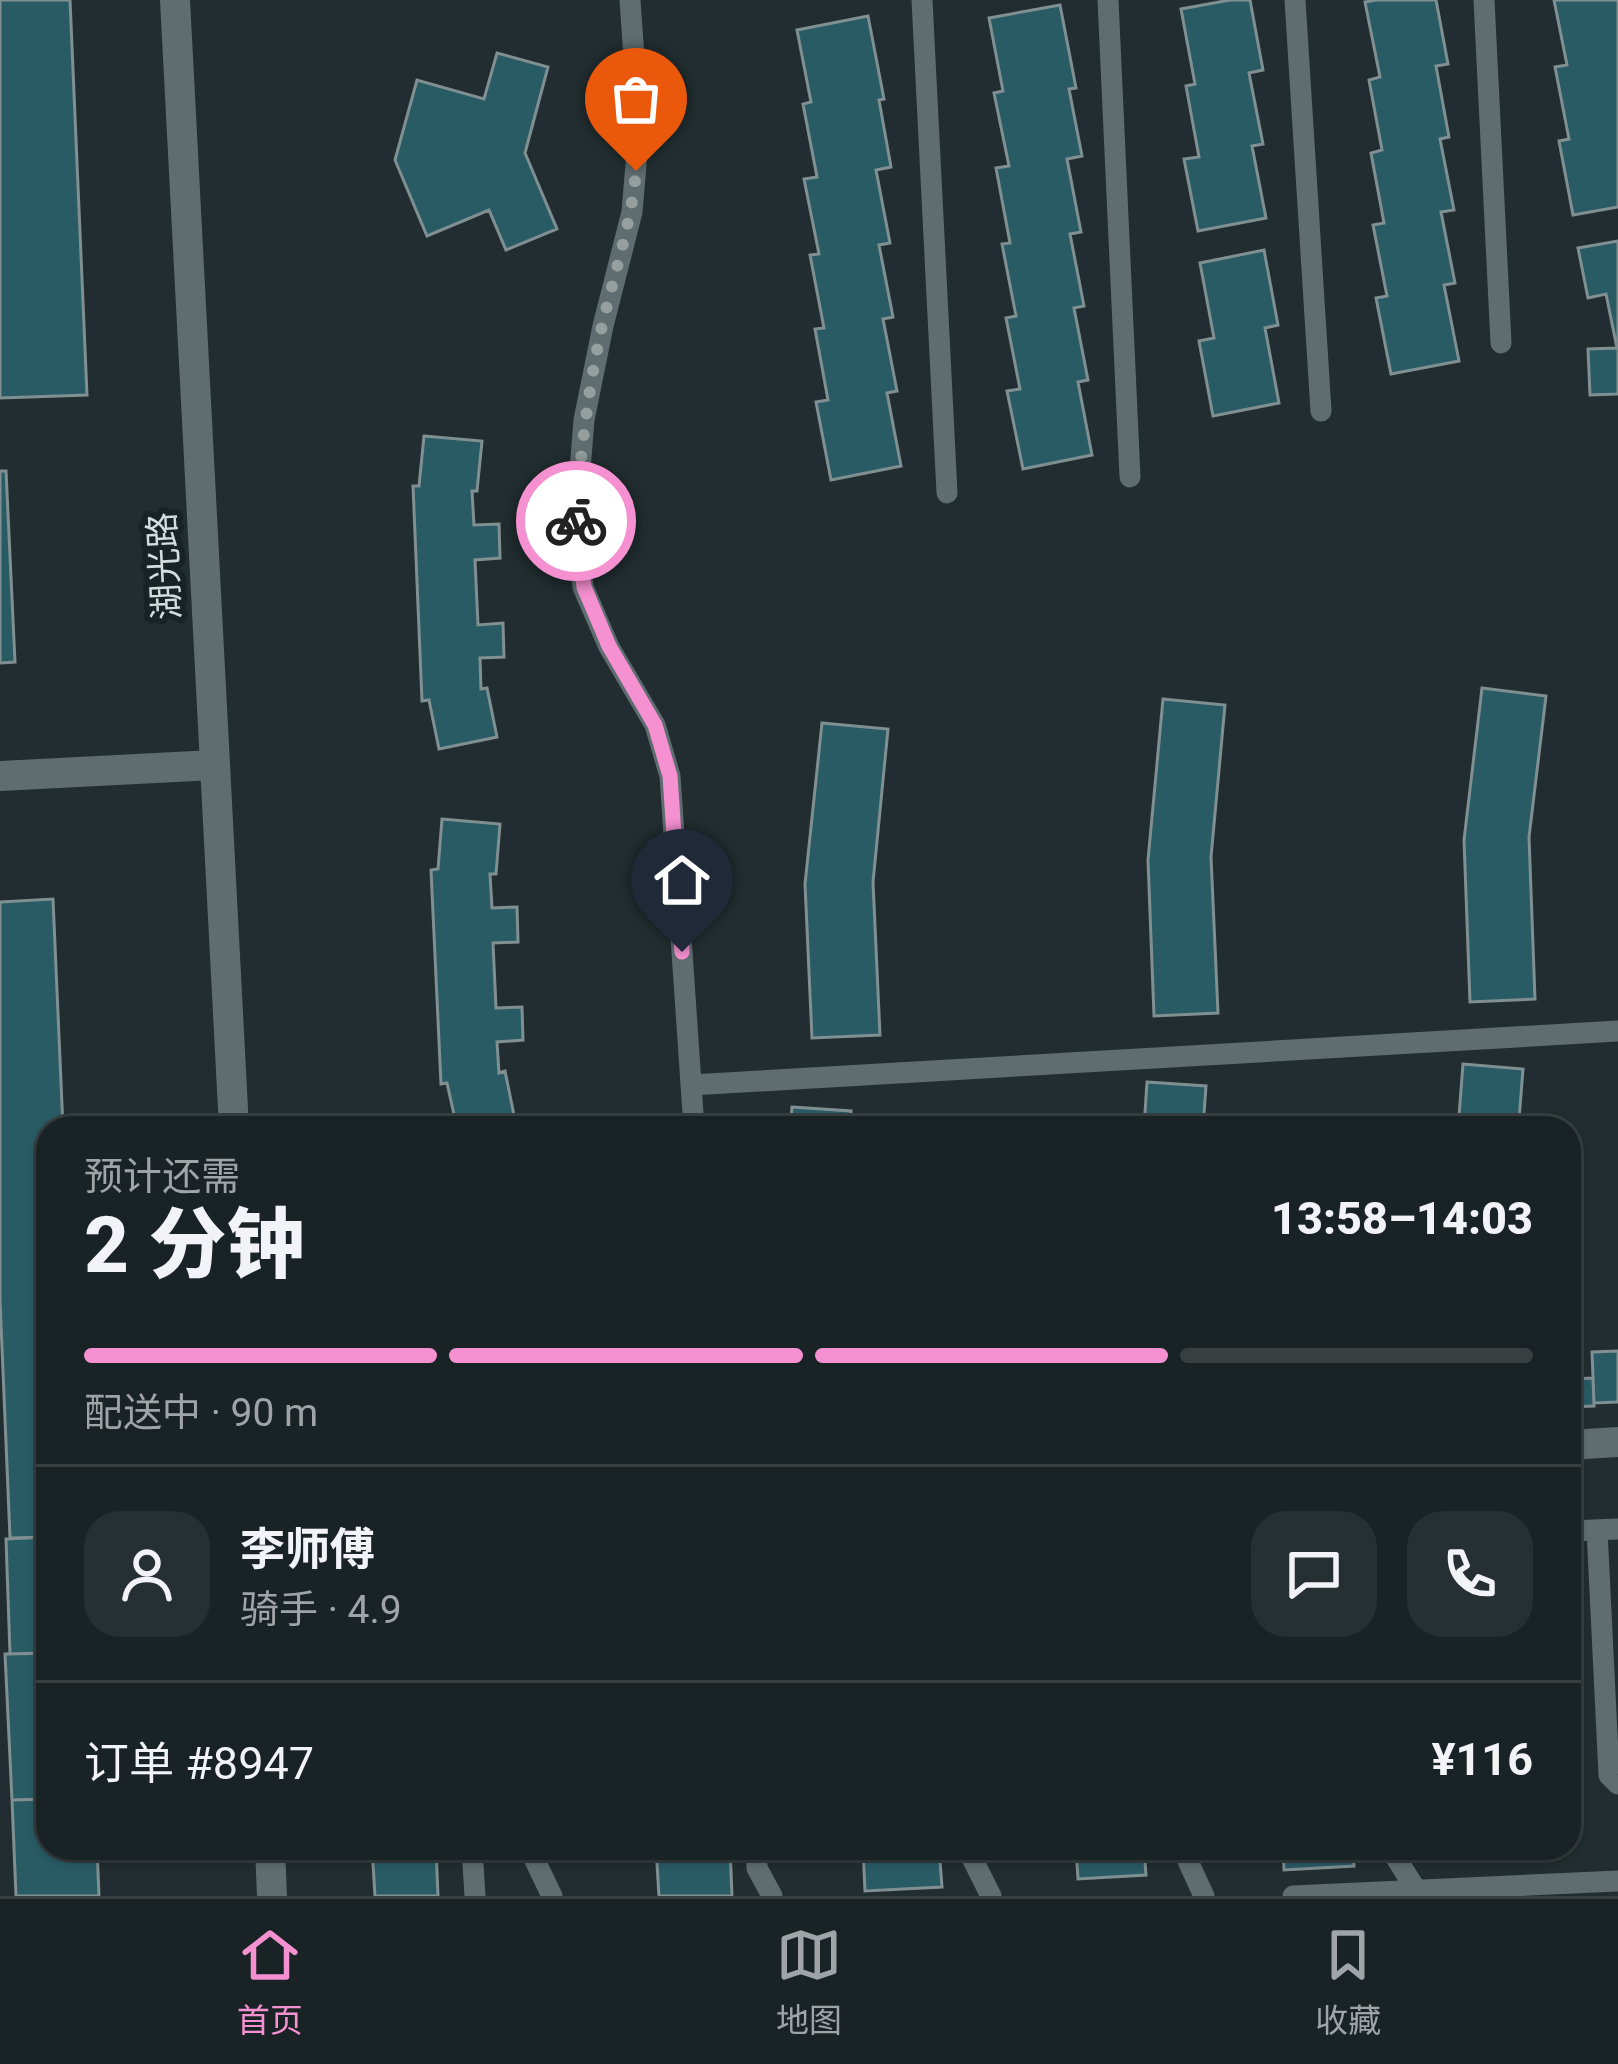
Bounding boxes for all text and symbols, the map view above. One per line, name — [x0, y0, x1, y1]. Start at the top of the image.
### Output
pin — [585, 48, 687, 171]
icon: bag — [603, 66, 669, 132]
courier — [516, 461, 636, 581]
icon: bike — [543, 488, 609, 554]
street label: 湖光路 — [141, 511, 189, 621]
pin — [631, 829, 733, 952]
icon: home — [649, 847, 715, 913]
text: 预计还需 — [84, 1154, 240, 1200]
text: 13:58–14:03 — [1271, 1192, 1533, 1245]
text: 2 分钟 — [84, 1200, 304, 1291]
text: 配送中 · 90 m — [84, 1390, 318, 1436]
button: person — [84, 1511, 210, 1637]
button: chat — [1251, 1511, 1377, 1637]
button: phone — [1407, 1511, 1533, 1637]
text: 李师傅 — [240, 1523, 375, 1576]
text: 骑手 · 4.9 — [240, 1587, 402, 1633]
text: ¥116 — [1431, 1733, 1533, 1786]
text: 订单 #8947 — [84, 1737, 314, 1790]
tab: 首页 — [237, 1922, 303, 2042]
tab: 地图 — [776, 1922, 842, 2042]
tab: 收藏 — [1315, 1922, 1381, 2042]

